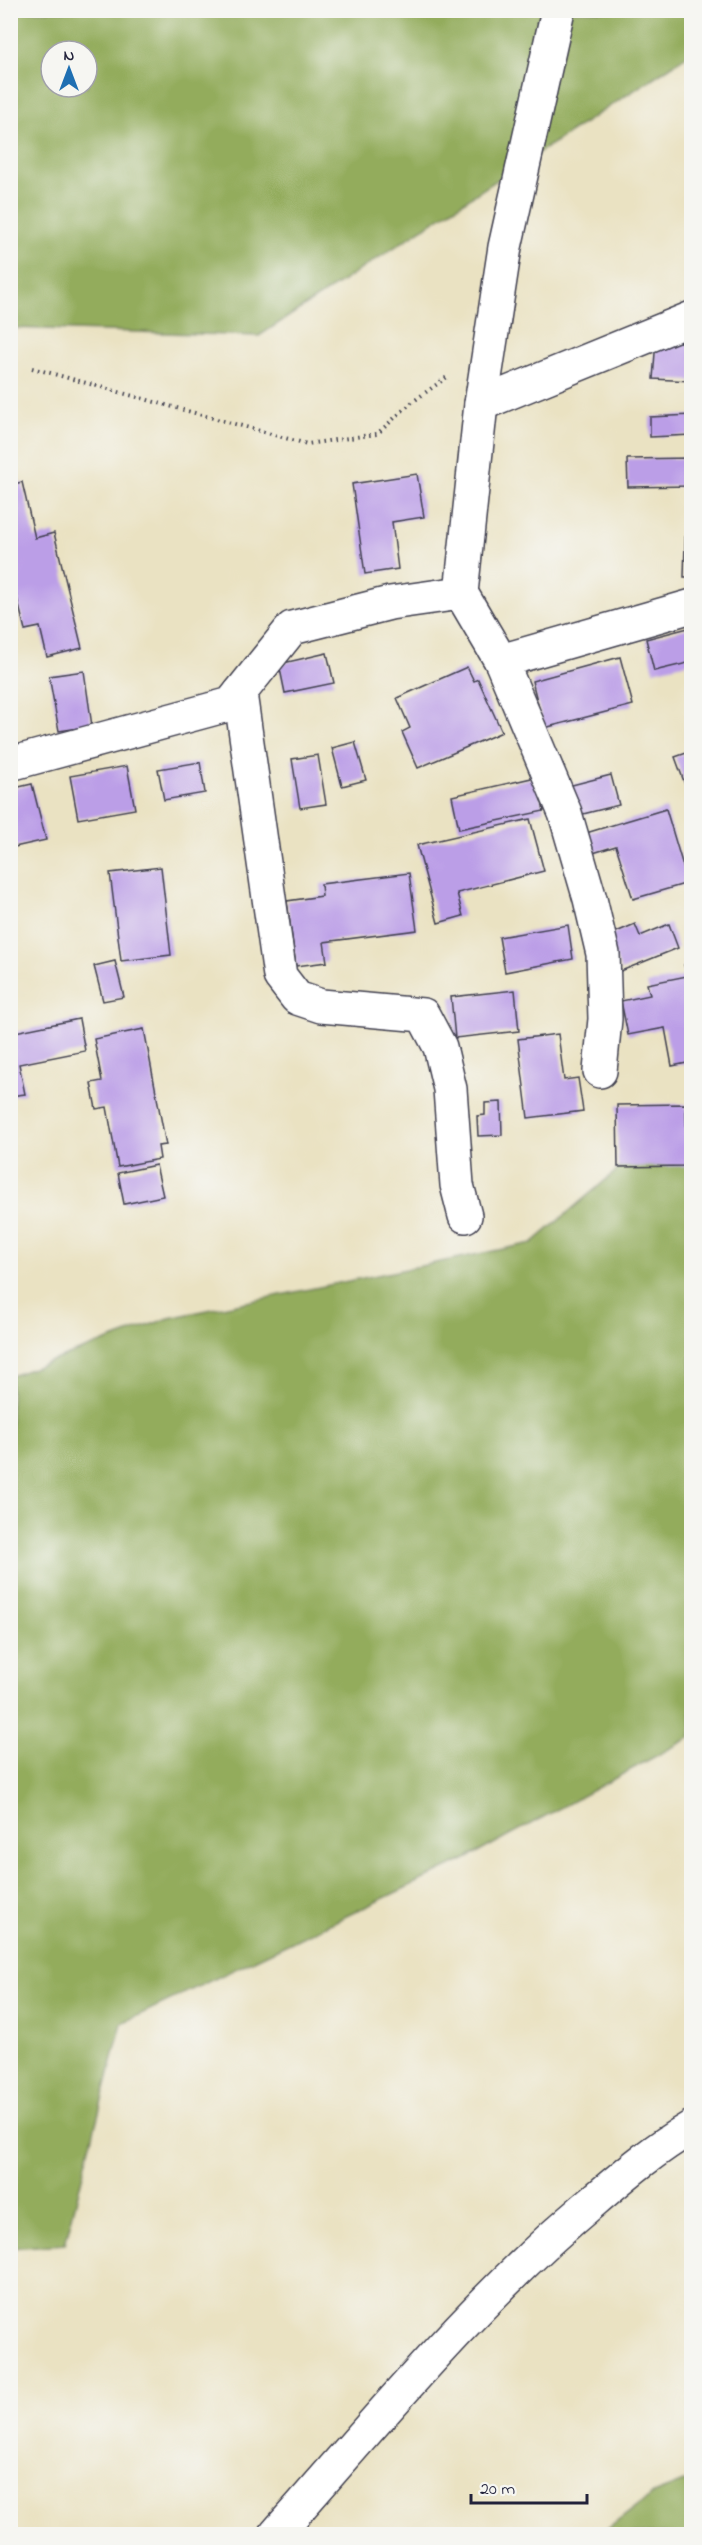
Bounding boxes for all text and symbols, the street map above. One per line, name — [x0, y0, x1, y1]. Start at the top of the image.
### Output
north arrow — [39, 39, 99, 99]
text: N — [64, 44, 75, 68]
scale bar — [471, 2467, 586, 2505]
text: 20 m — [480, 2477, 515, 2503]

